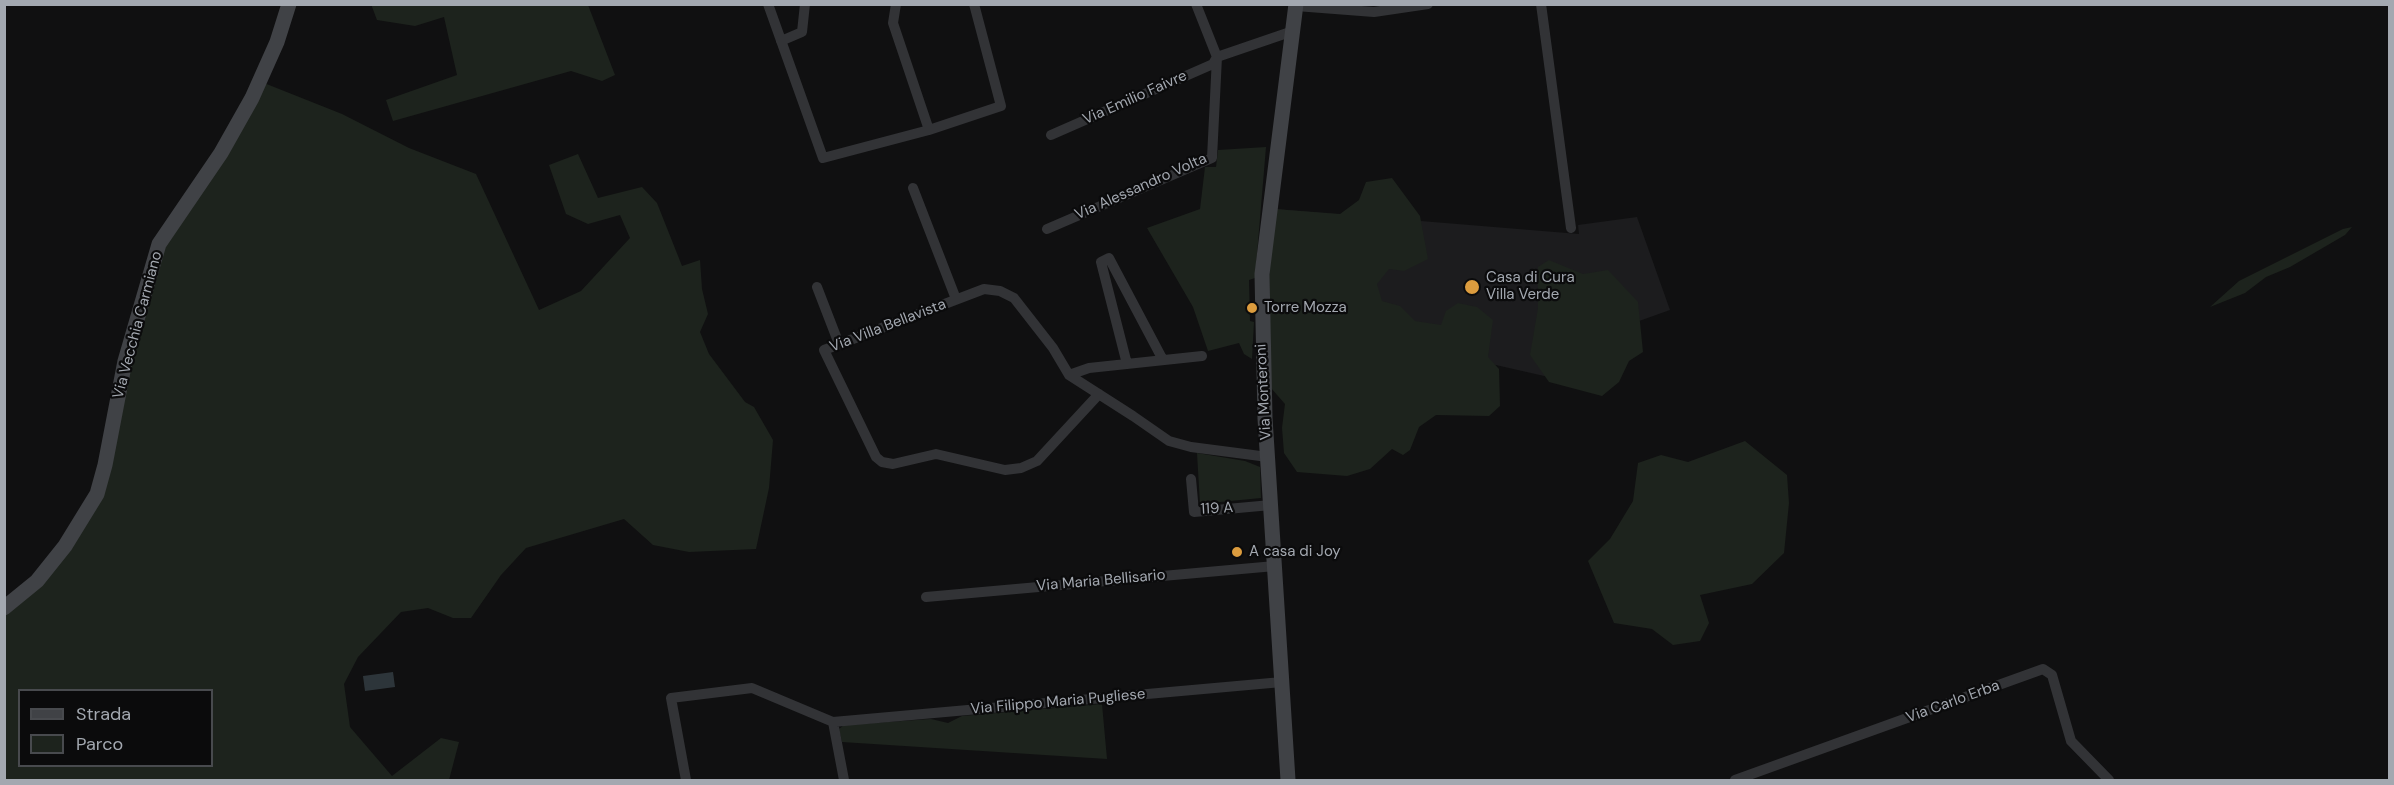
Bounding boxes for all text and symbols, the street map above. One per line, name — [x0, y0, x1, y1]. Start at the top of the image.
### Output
street label: Via Emilio Faivre — [1080, 67, 1190, 129]
street label: Via Alessandro Volta — [1072, 150, 1210, 224]
street label: Via Vecchia Carmiano — [110, 249, 166, 401]
place label: Casa di Cura Villa Verde — [1486, 269, 1575, 304]
marker: Casa di Cura Villa Verde — [1463, 278, 1481, 296]
street label: Via Villa Bellavista — [827, 296, 949, 356]
place label: Torre Mozza — [1264, 299, 1347, 317]
marker: Torre Mozza — [1245, 301, 1259, 315]
street label: Via Monteroni — [1252, 343, 1276, 441]
street label: 119 A — [1200, 499, 1234, 519]
place label: A casa di Joy — [1249, 543, 1341, 561]
marker: A casa di Joy — [1230, 545, 1244, 559]
street label: Via Maria Bellisario — [1036, 566, 1166, 596]
street label: Via Carlo Erba — [1904, 677, 2002, 727]
street label: Via Filippo Maria Pugliese — [970, 685, 1146, 719]
legend — [18, 689, 213, 767]
text: Strada — [76, 702, 131, 726]
text: Parco — [76, 732, 123, 756]

